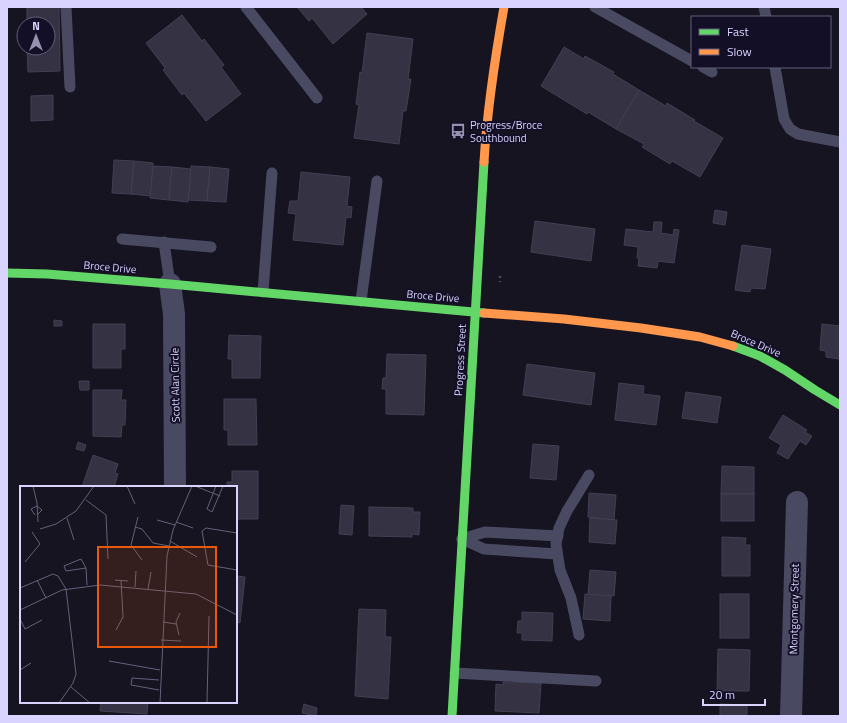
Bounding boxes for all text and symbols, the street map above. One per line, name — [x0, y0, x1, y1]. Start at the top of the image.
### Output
north arrow — [16, 16, 56, 56]
legend — [691, 16, 831, 68]
text: N — [32, 18, 40, 34]
text: Fast — [727, 22, 750, 41]
text: Slow — [727, 42, 752, 61]
place label: Progress/Broce Southbound — [470, 117, 543, 146]
bus stop icon: Progress/Broce Southbound — [449, 122, 467, 140]
street label: Broce Drive — [83, 257, 138, 277]
street label: Broce Drive — [406, 286, 461, 306]
street label: Progress Street — [450, 324, 470, 396]
street label: Broce Drive — [728, 325, 784, 361]
street label: Scott Alan Circle — [166, 347, 184, 422]
inset map — [20, 486, 237, 703]
street label: Montgomery Street — [785, 563, 803, 655]
scale bar — [703, 681, 765, 707]
text: 20 m — [709, 685, 735, 704]

